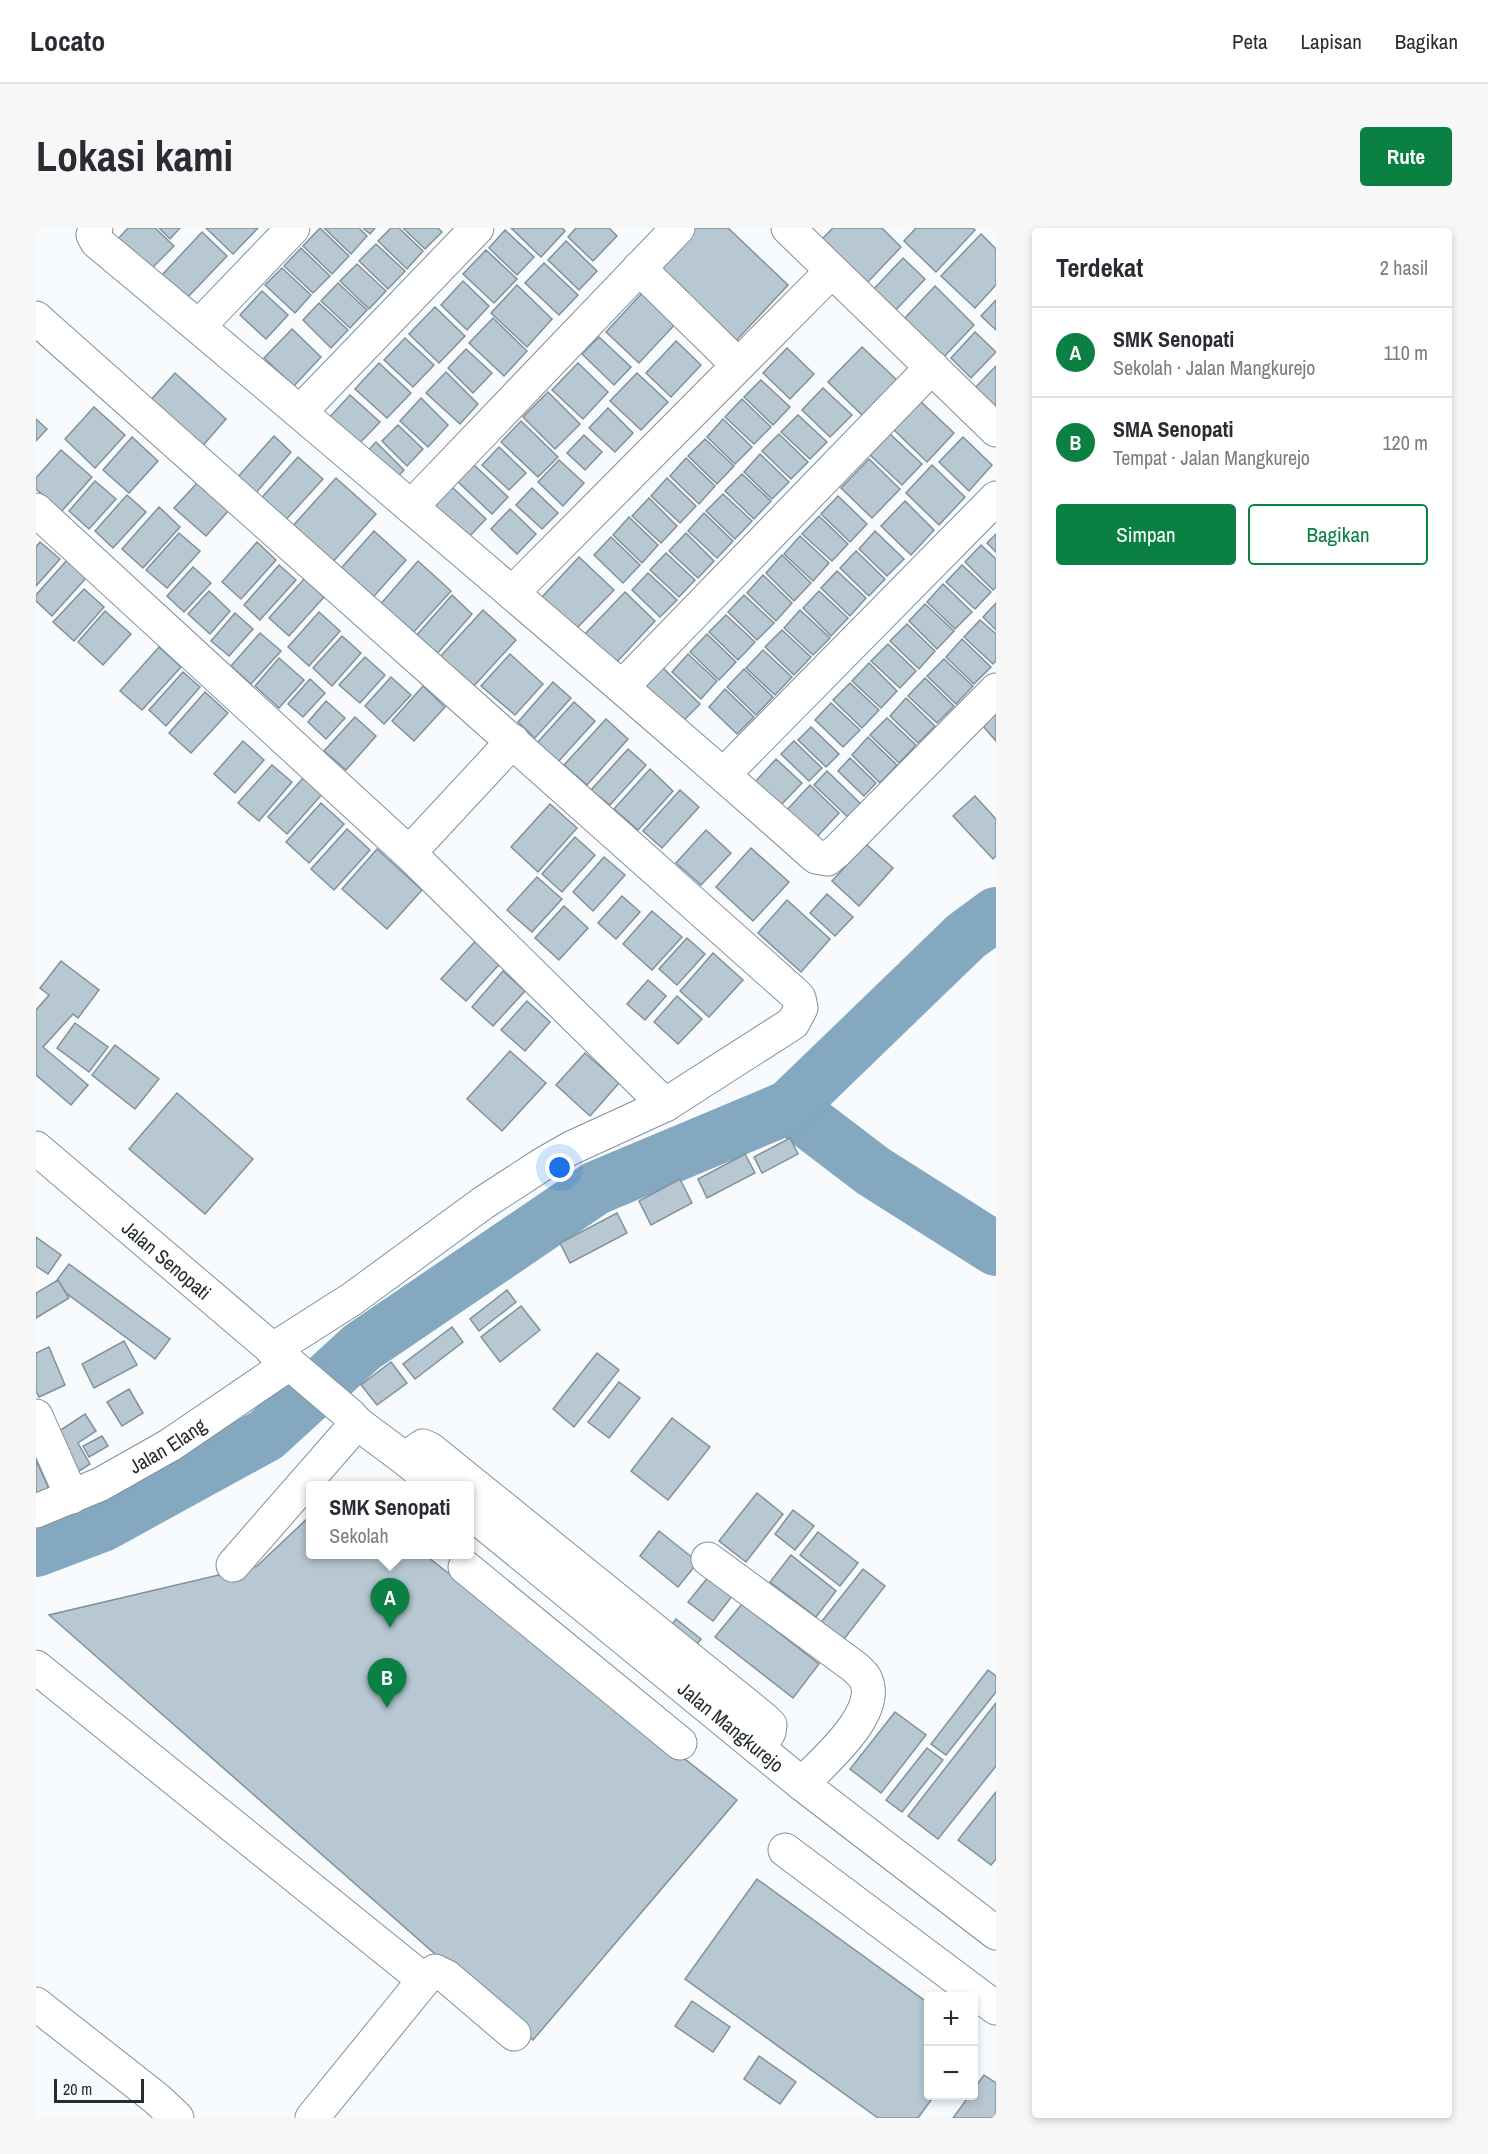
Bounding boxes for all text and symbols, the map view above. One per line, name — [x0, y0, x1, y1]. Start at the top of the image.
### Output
text: Locato — [30, 22, 105, 60]
text: Peta — [1232, 27, 1268, 56]
text: Lapisan — [1301, 27, 1362, 56]
text: Bagikan — [1395, 27, 1458, 56]
button: Rute — [1360, 127, 1452, 186]
text: Lokasi kami — [36, 128, 233, 184]
text: Terdekat — [1056, 250, 1143, 285]
text: 2 hasil — [1380, 254, 1428, 281]
text: SMK Senopati — [1113, 324, 1234, 354]
text: A — [1070, 339, 1081, 366]
text: 110 m — [1384, 339, 1428, 366]
text: Sekolah · Jalan Mangkurejo — [1113, 354, 1315, 381]
text: SMA Senopati — [1113, 414, 1234, 444]
text: B — [1070, 429, 1081, 456]
text: 120 m — [1382, 429, 1428, 456]
text: Tempat · Jalan Mangkurejo — [1113, 444, 1310, 471]
button: Simpan — [1056, 504, 1236, 565]
button: Bagikan — [1248, 504, 1428, 565]
your location — [545, 1153, 574, 1182]
street label: Jalan Senopati — [117, 1214, 217, 1305]
street label: Jalan Elang — [124, 1411, 211, 1479]
popup — [306, 1481, 474, 1559]
text: SMK Senopati — [329, 1492, 451, 1522]
text: Sekolah — [329, 1522, 389, 1549]
pin: A — [370, 1578, 410, 1628]
pin: B — [368, 1658, 406, 1708]
street label: Jalan Mangkurejo — [673, 1675, 790, 1778]
map controls — [924, 1992, 978, 2100]
button: + — [924, 1992, 978, 2046]
button: − — [924, 2046, 978, 2100]
scale bar — [54, 2076, 144, 2104]
text: 20 m — [63, 2078, 92, 2100]

